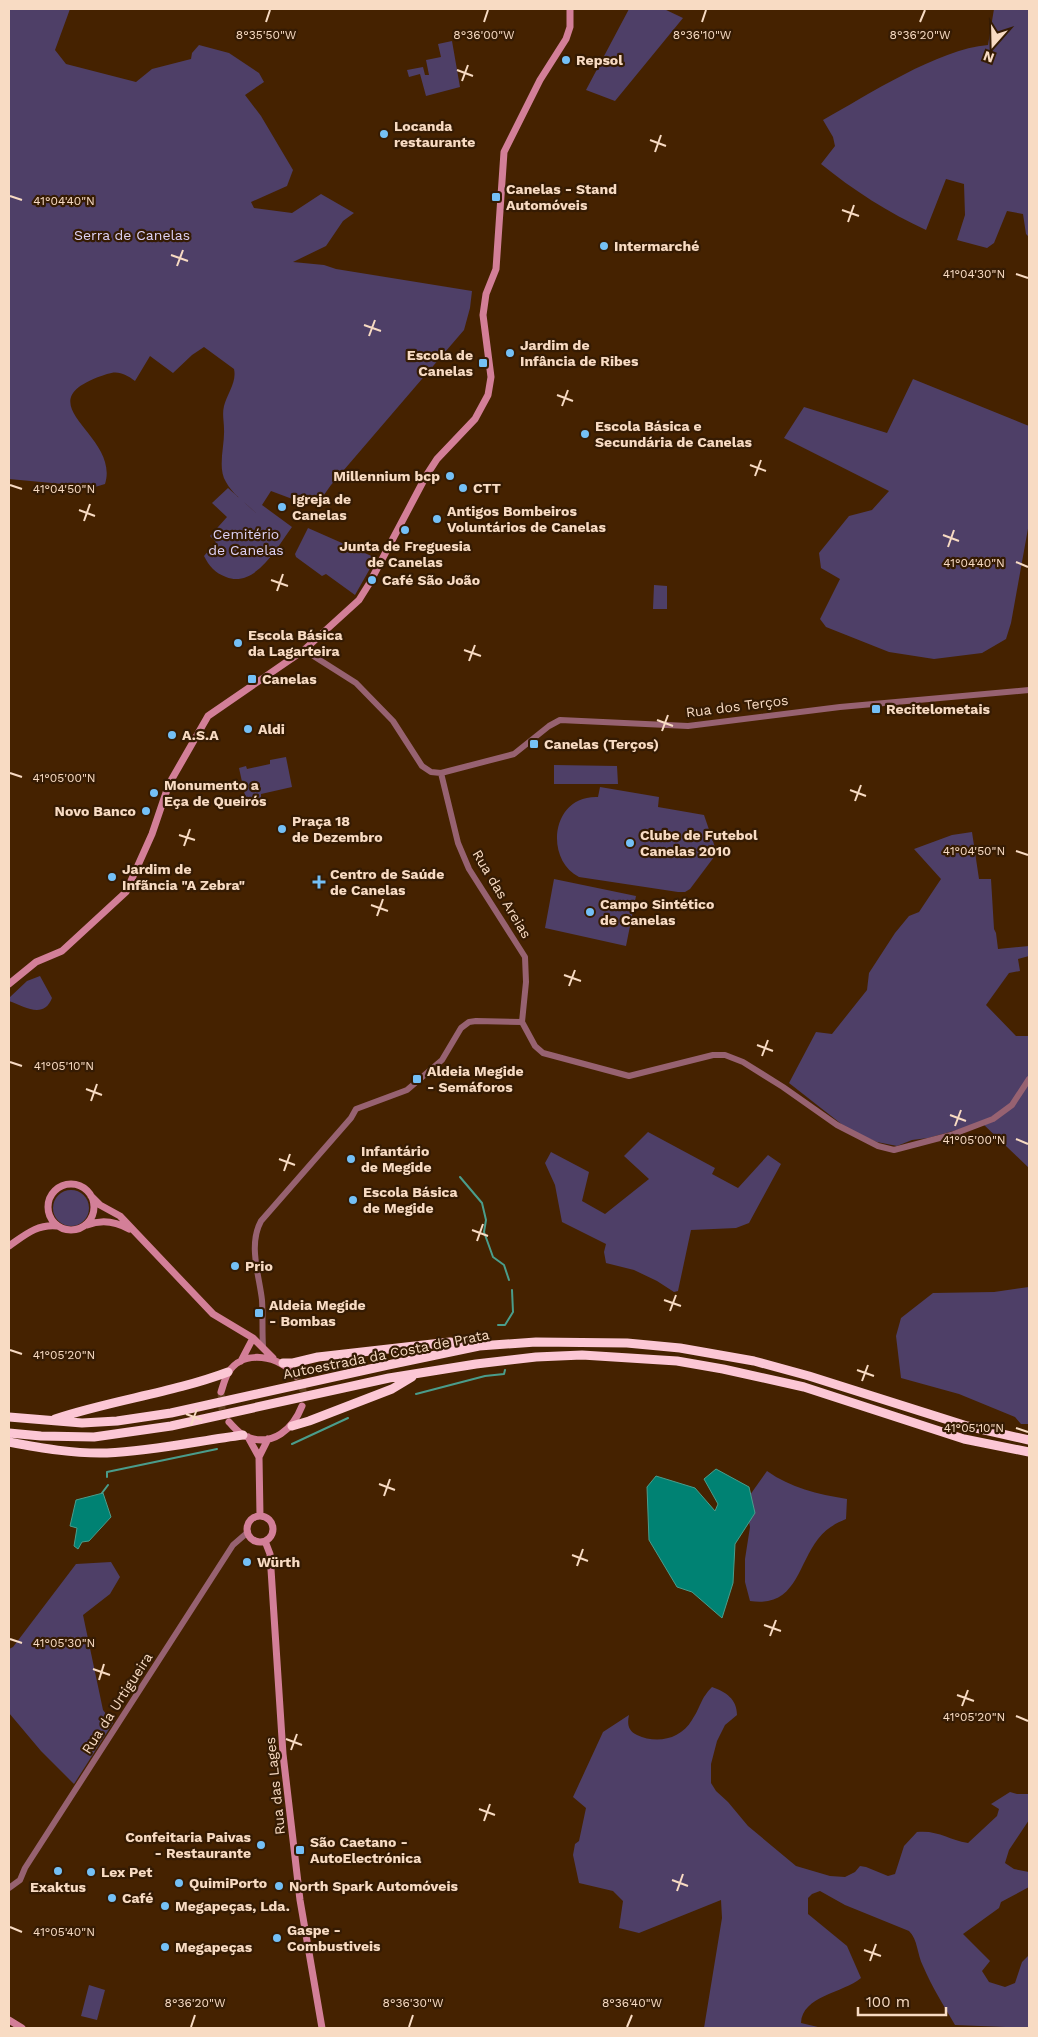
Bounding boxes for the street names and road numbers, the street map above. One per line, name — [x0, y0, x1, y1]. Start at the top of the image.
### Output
street label: Rua dos Terços — [685, 692, 789, 720]
street label: Rua das Areias — [469, 847, 535, 941]
street label: Autoestrada da Costa de Prata — [281, 1326, 491, 1382]
street label: Rua da Urtigueira — [78, 1649, 156, 1757]
street label: Rua das Lages — [262, 1736, 288, 1836]

